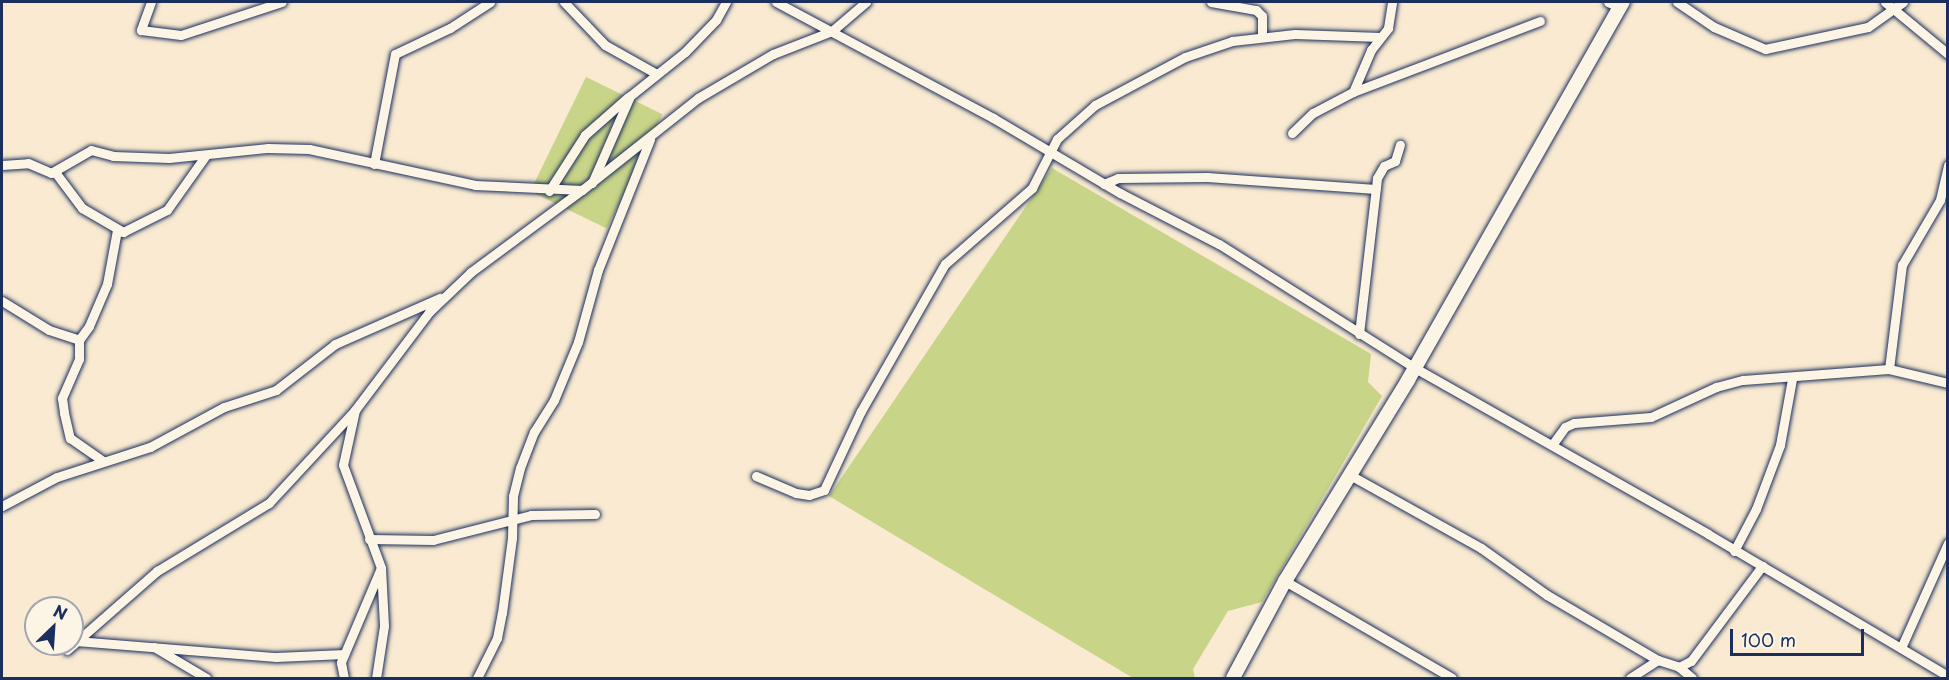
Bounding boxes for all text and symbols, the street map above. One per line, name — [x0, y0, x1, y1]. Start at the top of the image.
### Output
north arrow — [24, 596, 84, 656]
text: N — [50, 598, 72, 625]
scale bar — [1733, 617, 1866, 655]
text: 100 m — [1741, 626, 1796, 653]

